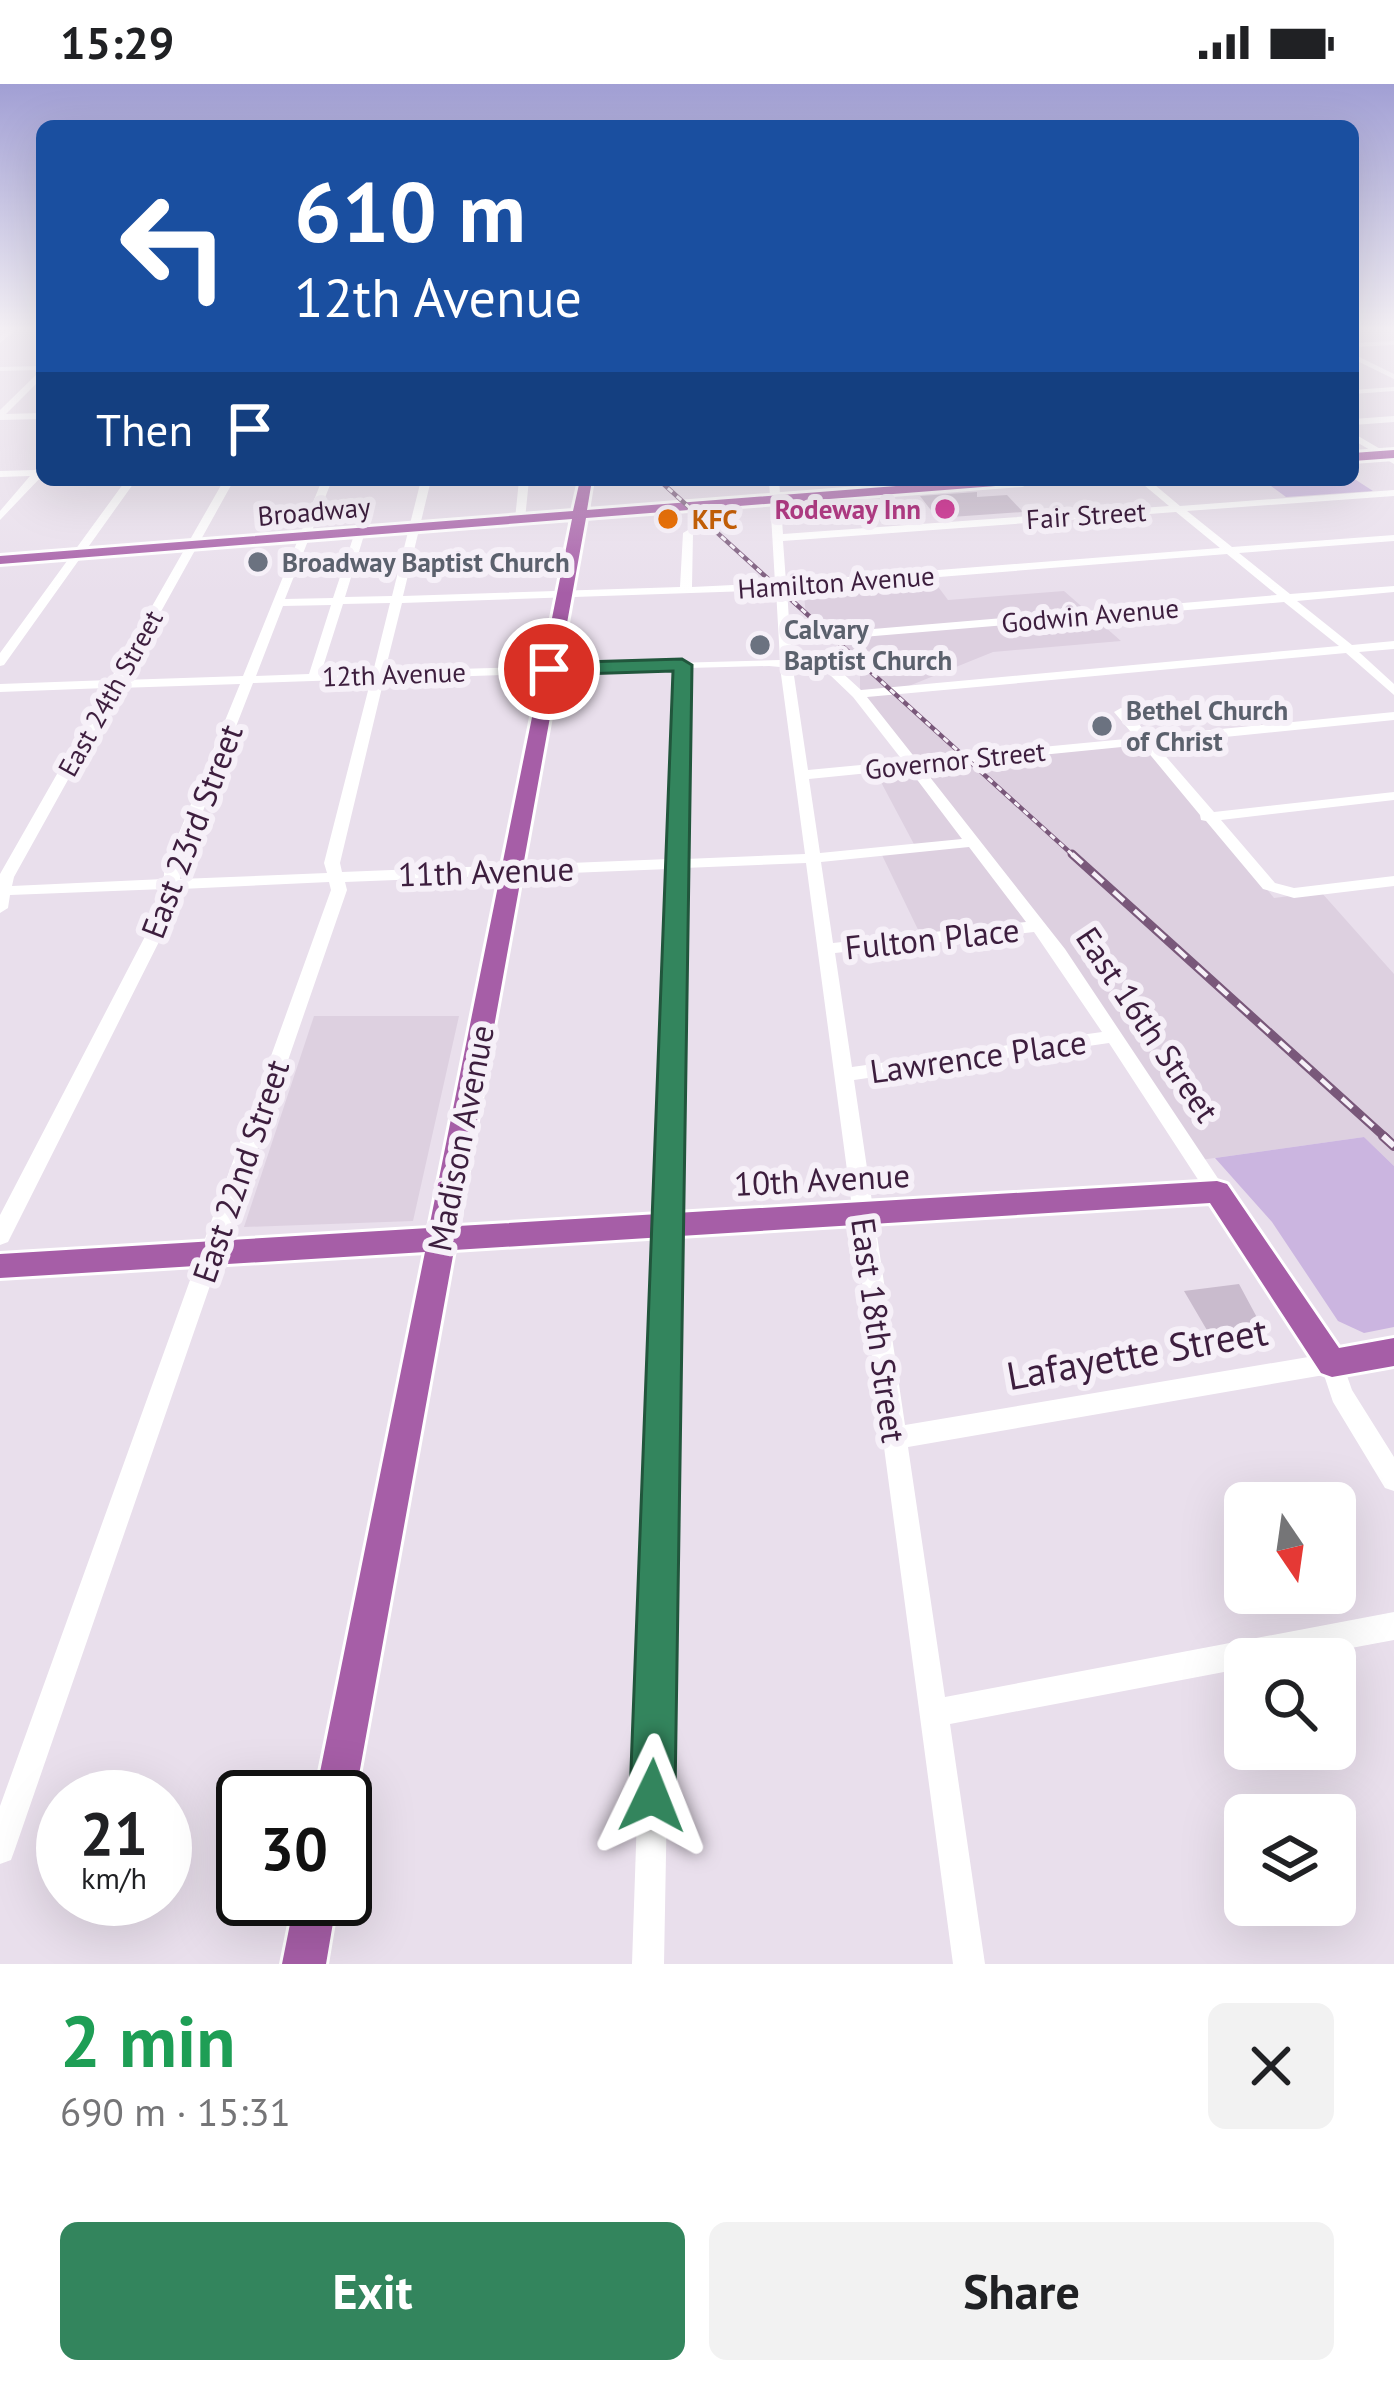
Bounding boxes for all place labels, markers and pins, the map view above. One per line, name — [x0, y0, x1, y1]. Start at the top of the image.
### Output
place label: Rodeway Inn — [775, 492, 921, 526]
marker: Rodeway Inn — [932, 496, 958, 522]
place label: KFC — [692, 502, 738, 536]
marker: KFC — [655, 506, 681, 532]
place label: Broadway Baptist Church — [282, 545, 570, 579]
marker: Broadway Baptist Church — [245, 549, 271, 575]
place label: Calvary Baptist Church — [784, 612, 952, 677]
pin — [498, 618, 600, 720]
marker: Calvary Baptist Church — [747, 632, 773, 658]
place label: Bethel Church of Christ — [1126, 693, 1288, 758]
marker: Bethel Church of Christ — [1089, 713, 1115, 739]

